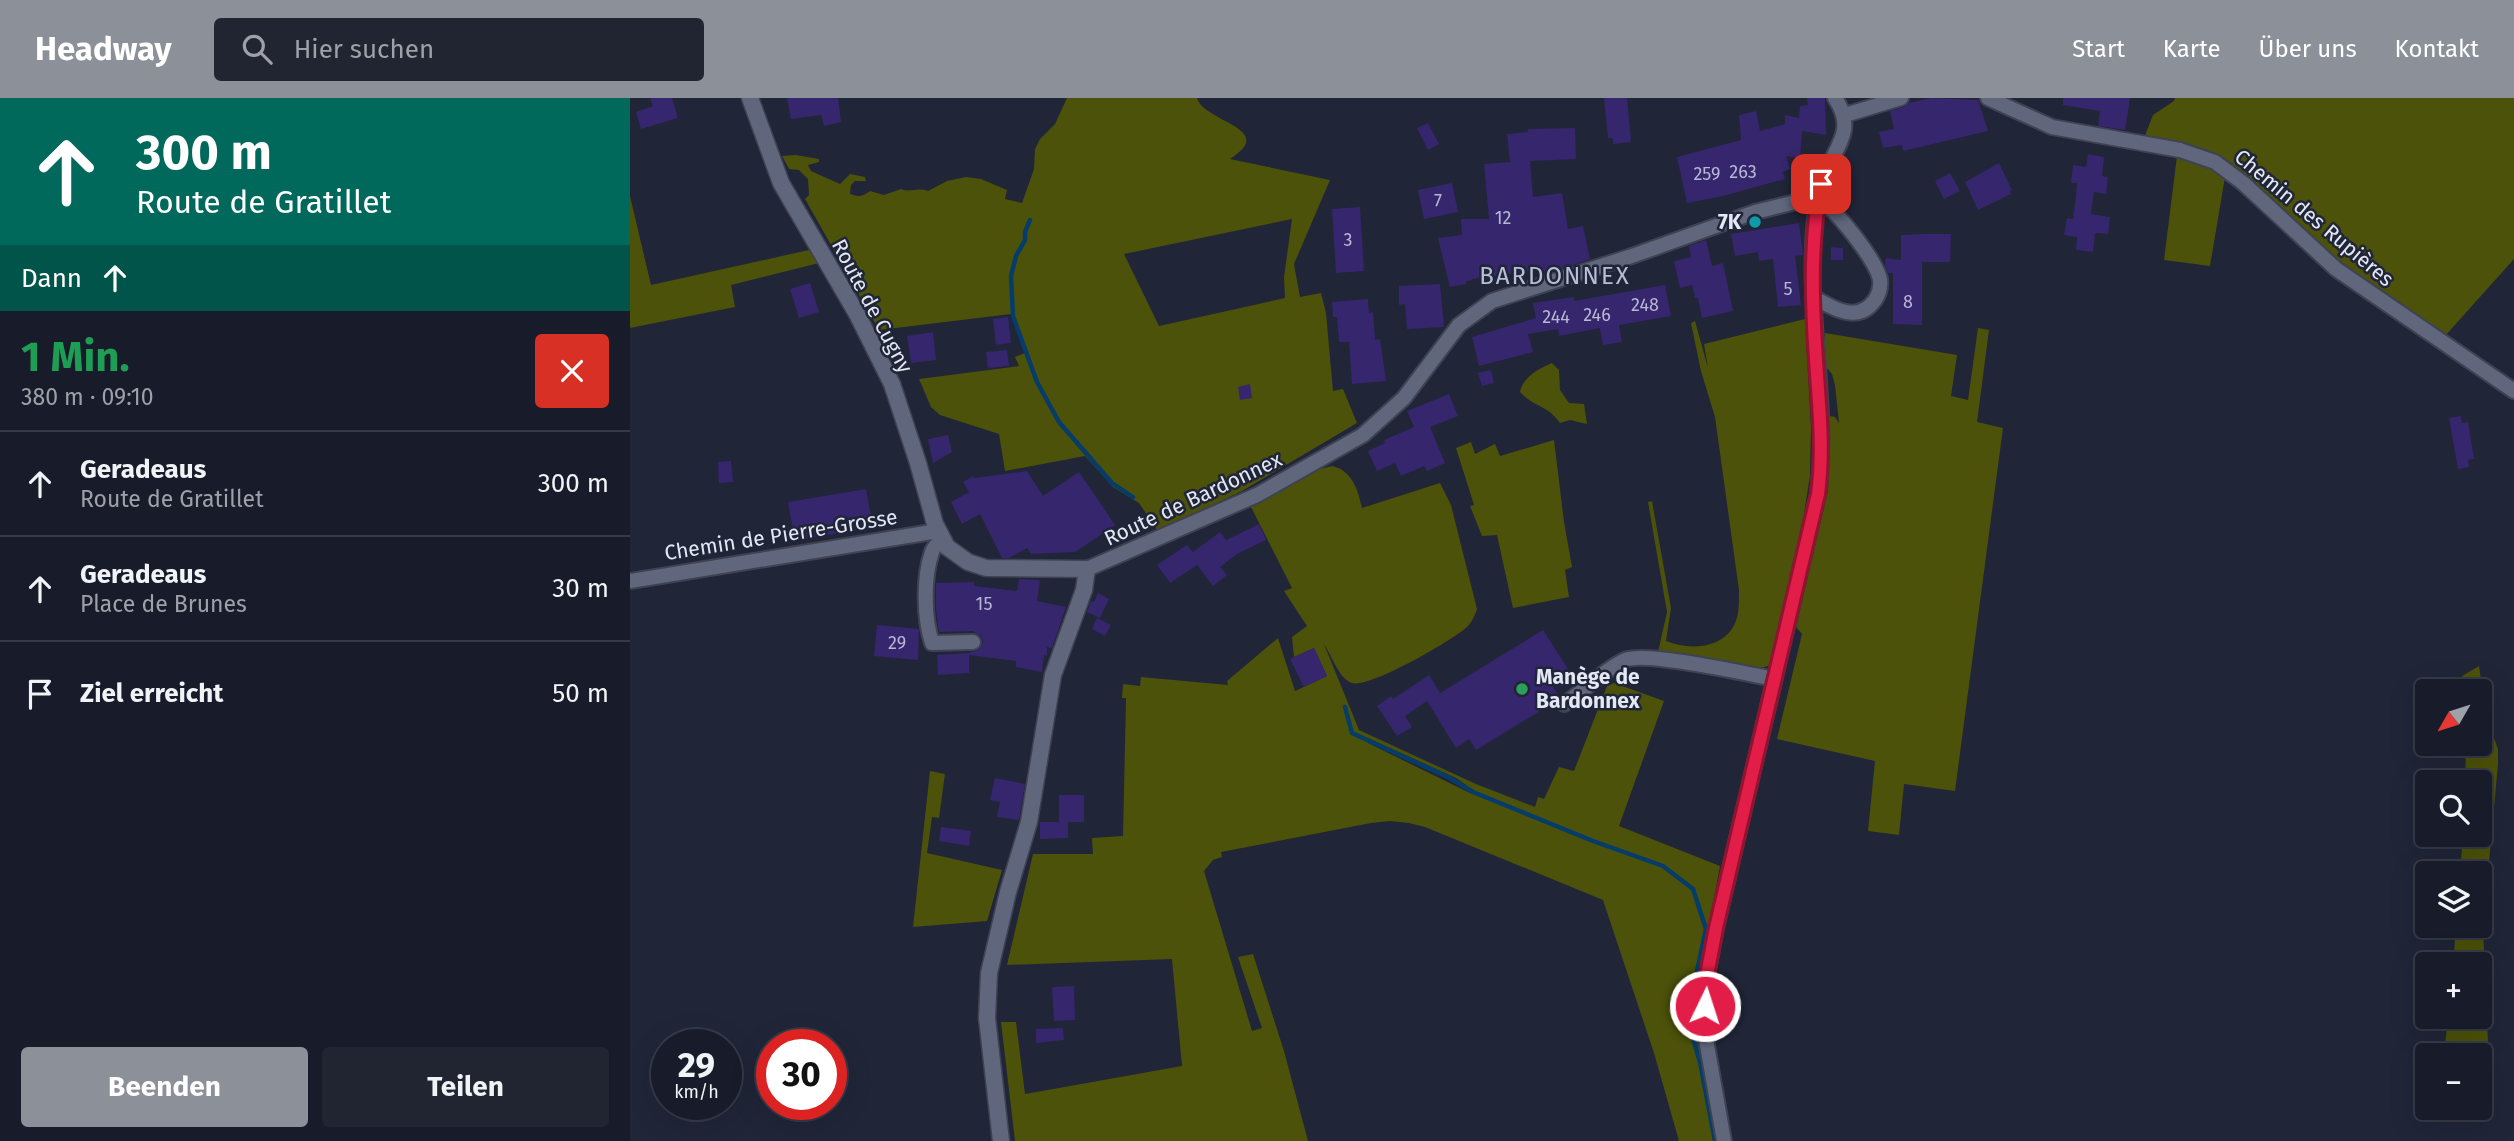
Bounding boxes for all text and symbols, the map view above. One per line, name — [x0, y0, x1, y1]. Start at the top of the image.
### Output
search box — [214, 18, 704, 81]
text: Headway — [35, 29, 172, 69]
icon: search — [238, 30, 276, 68]
text: Hier suchen — [294, 34, 434, 65]
text: Start — [2072, 35, 2125, 63]
text: Karte — [2163, 35, 2221, 63]
text: Über uns — [2259, 35, 2357, 63]
text: Kontakt — [2395, 35, 2479, 63]
text: 300 m — [136, 123, 272, 182]
icon: ahead — [21, 126, 112, 217]
street label: Chemin des Rupières — [2229, 144, 2399, 292]
pin — [1791, 154, 1851, 214]
house number: 263 — [1729, 161, 1757, 183]
house number: 259 — [1693, 163, 1721, 185]
icon: arrive — [1802, 165, 1840, 203]
text: Route de Gratillet — [136, 183, 391, 221]
house number: 7 — [1434, 190, 1442, 212]
house number: 12 — [1495, 207, 1511, 229]
place label: 7K — [1718, 209, 1742, 235]
marker: 7K — [1747, 214, 1763, 230]
house number: 3 — [1344, 229, 1352, 251]
street label: Route de Cugny — [826, 235, 918, 378]
icon: ahead — [96, 259, 134, 297]
district label: BARDONNEX — [1479, 262, 1631, 290]
text: Dann — [21, 263, 82, 294]
house number: 5 — [1783, 278, 1793, 300]
house number: 8 — [1903, 291, 1913, 313]
house number: 248 — [1631, 294, 1659, 316]
house number: 246 — [1583, 304, 1611, 326]
house number: 244 — [1542, 306, 1570, 328]
text: 1 Min. — [21, 332, 130, 382]
button: close — [535, 334, 609, 408]
text: 380 m · 09:10 — [21, 383, 154, 411]
street label: Route de Bardonnex — [1100, 446, 1287, 552]
text: Geradeaus — [80, 454, 206, 485]
icon: ahead — [21, 465, 59, 503]
text: 300 m — [538, 468, 609, 499]
text: Route de Gratillet — [80, 485, 263, 513]
street label: Chemin de Pierre-Grosse — [663, 504, 899, 566]
text: Geradeaus — [80, 559, 206, 590]
icon: ahead — [21, 570, 59, 608]
text: 30 m — [552, 573, 609, 604]
text: Place de Brunes — [80, 590, 247, 618]
house number: 15 — [976, 593, 992, 615]
house number: 29 — [888, 632, 906, 654]
place label: Manège de Bardonnex — [1536, 664, 1640, 714]
icon: arrive — [21, 675, 59, 713]
text: Ziel erreicht — [80, 678, 223, 709]
text: 50 m — [552, 678, 609, 709]
north arrow — [2415, 679, 2492, 756]
map controls — [2415, 679, 2492, 1120]
marker: Manège de Bardonnex — [1514, 681, 1530, 697]
button: search — [2415, 770, 2492, 847]
button: layers — [2415, 861, 2492, 938]
button: + — [2415, 952, 2492, 1029]
position arrow — [1668, 969, 1742, 1043]
speed limit sign: 30 — [756, 1029, 847, 1120]
button: − — [2415, 1043, 2492, 1120]
text: 29 — [678, 1044, 715, 1086]
button: Beenden — [21, 1047, 308, 1127]
button: Teilen — [322, 1047, 609, 1127]
text: km/h — [674, 1081, 719, 1103]

